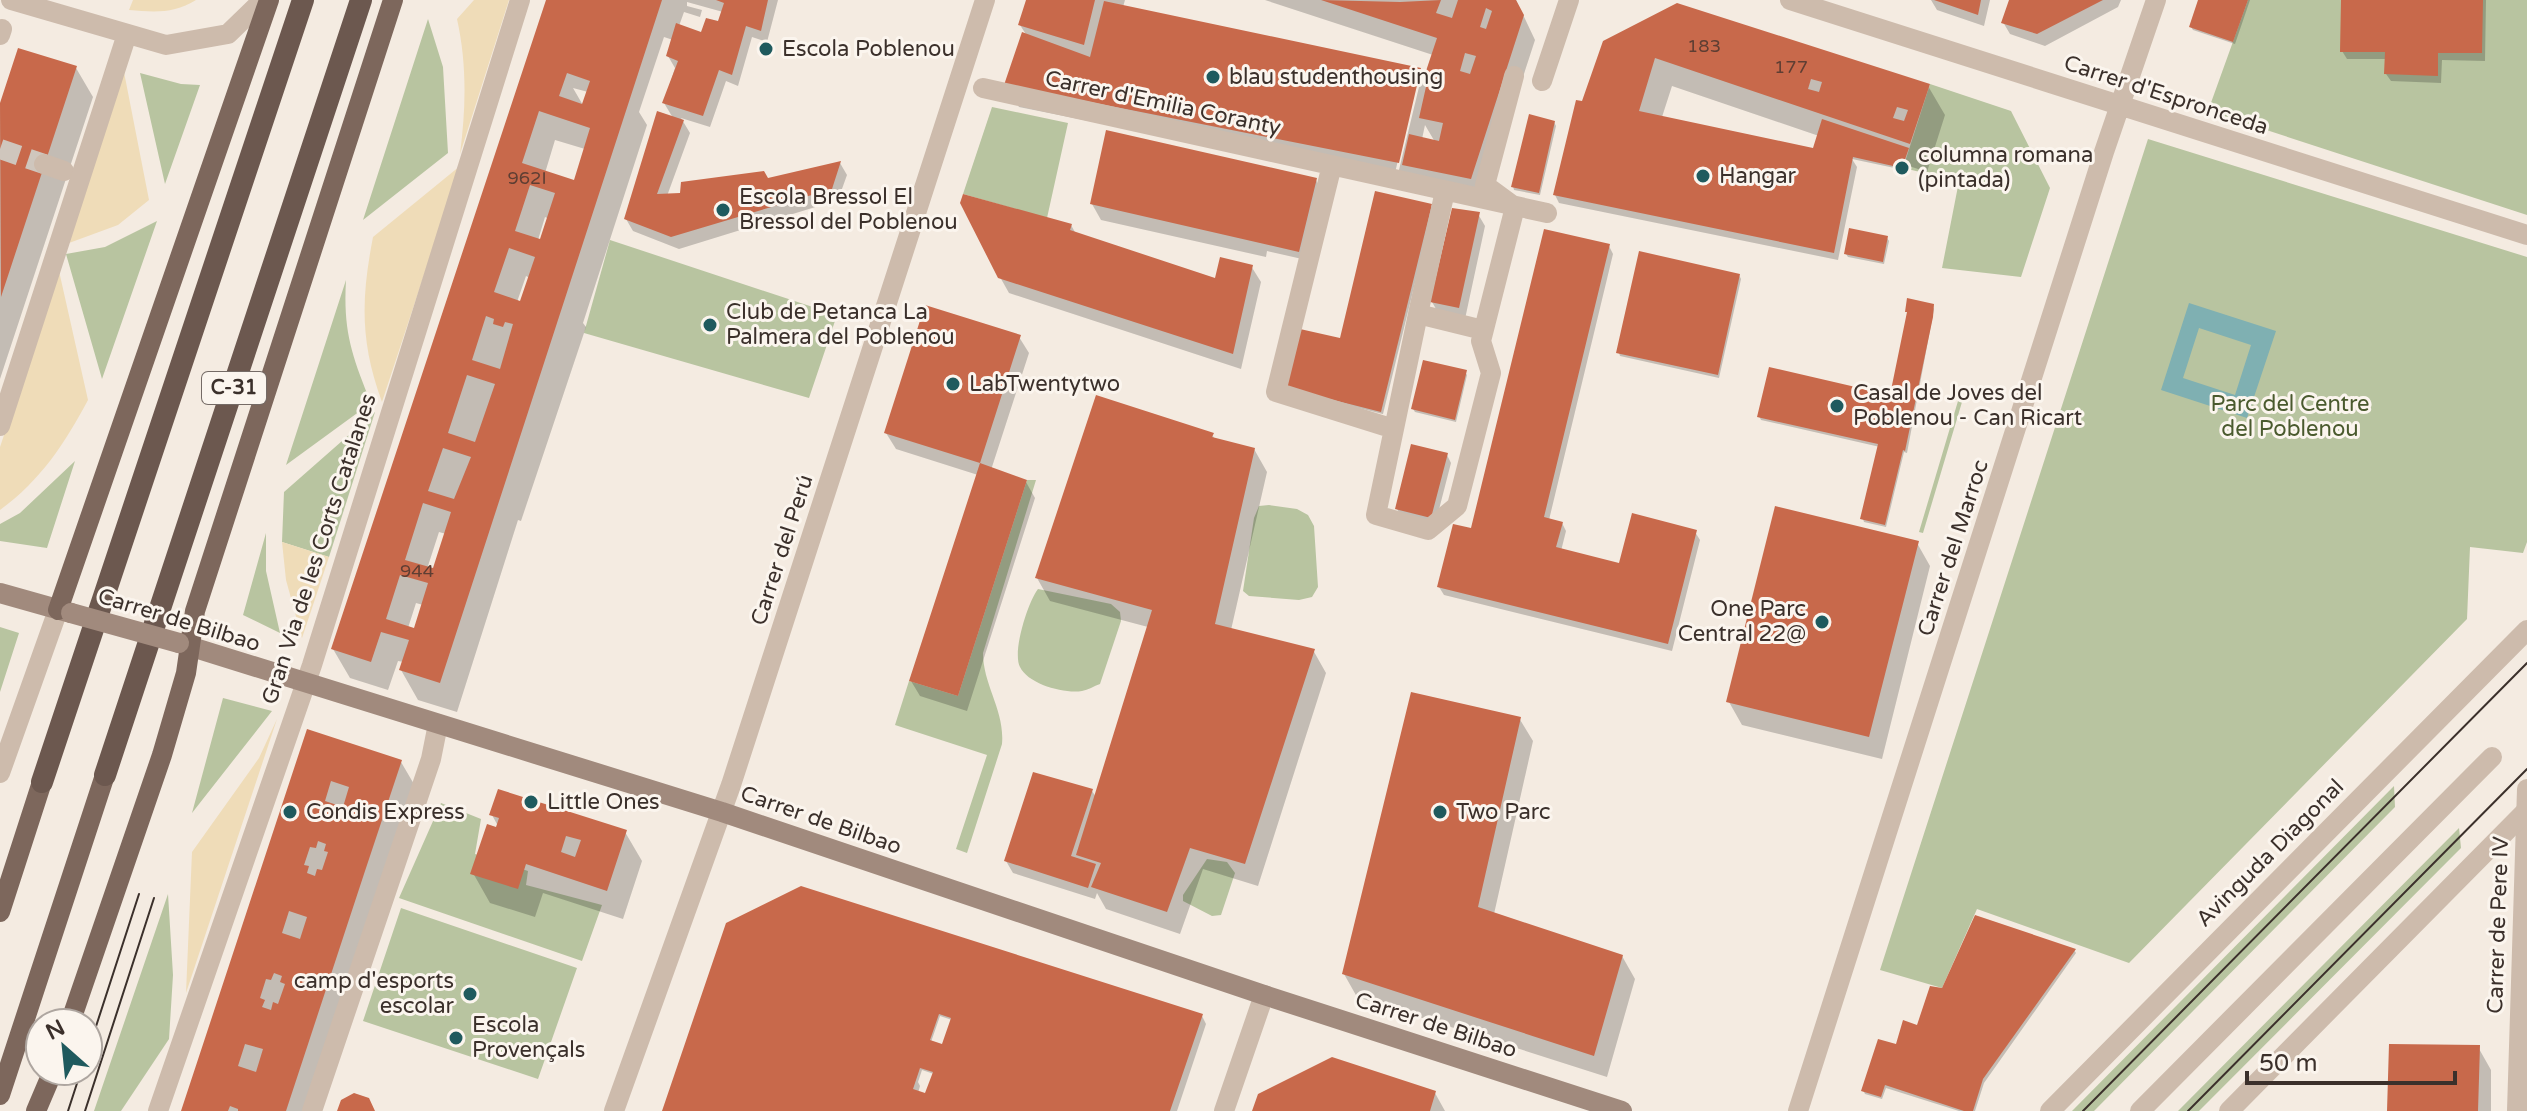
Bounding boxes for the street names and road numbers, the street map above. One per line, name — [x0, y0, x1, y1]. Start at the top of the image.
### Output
street label: Carrer d'Espronceda — [2061, 50, 2271, 140]
street label: Carrer d'Emilia Coranty — [1043, 65, 1283, 141]
road number: C-31 — [202, 372, 266, 404]
street label: Gran Via de les Corts Catalanes — [256, 390, 382, 708]
street label: Carrer del Marroc — [1912, 457, 1994, 639]
street label: Carrer del Perú — [745, 471, 819, 629]
street label: Carrer de Bilbao — [95, 583, 263, 657]
street label: Avinguda Diagonal — [2191, 774, 2349, 932]
street label: Carrer de Bilbao — [737, 780, 905, 860]
street label: Carrer de Pere IV — [2482, 836, 2514, 1014]
street label: Carrer de Bilbao — [1352, 987, 1520, 1063]

